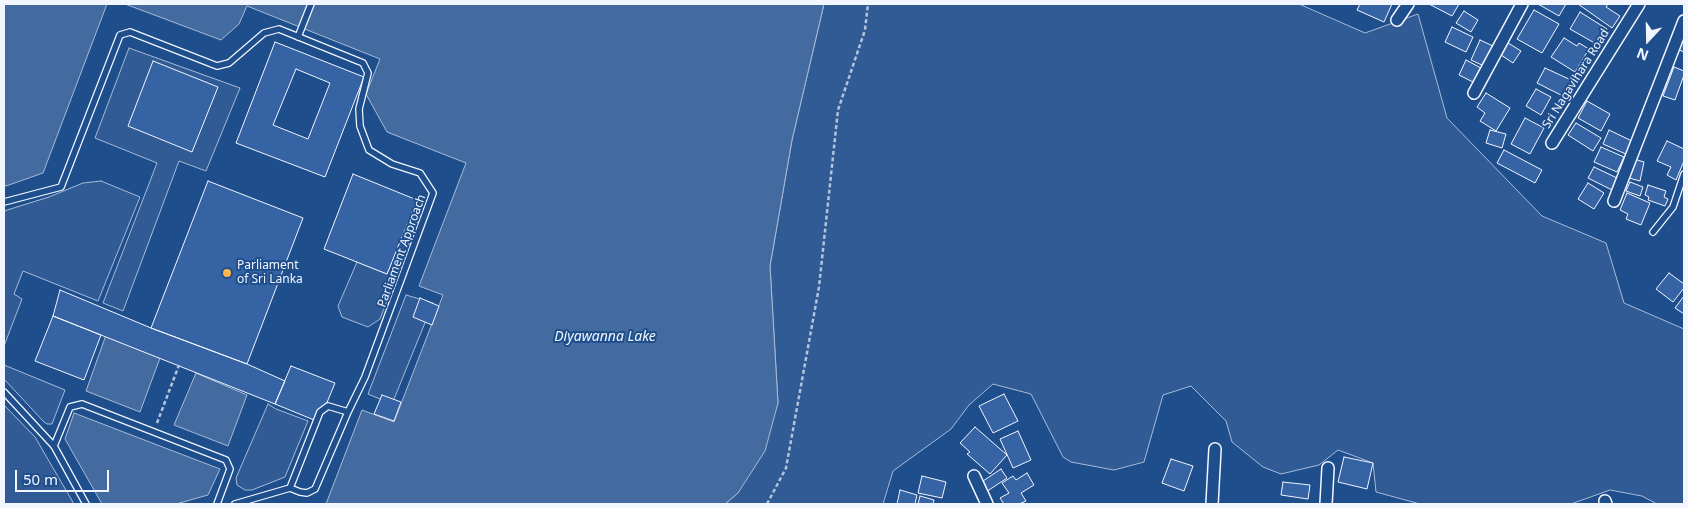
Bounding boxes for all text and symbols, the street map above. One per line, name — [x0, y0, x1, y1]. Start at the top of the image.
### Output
north arrow — [1623, 15, 1673, 65]
street label: Sri Nagavihara Road — [1540, 27, 1612, 131]
text: N — [1634, 44, 1651, 65]
street label: Parliament Approach — [375, 193, 429, 309]
place label: Parliament of Sri Lanka — [237, 259, 303, 287]
marker: Parliament of Sri Lanka — [221, 267, 233, 279]
water label: Diyawanna Lake — [554, 329, 656, 345]
scale bar — [18, 460, 111, 492]
text: 50 m — [23, 469, 58, 489]

